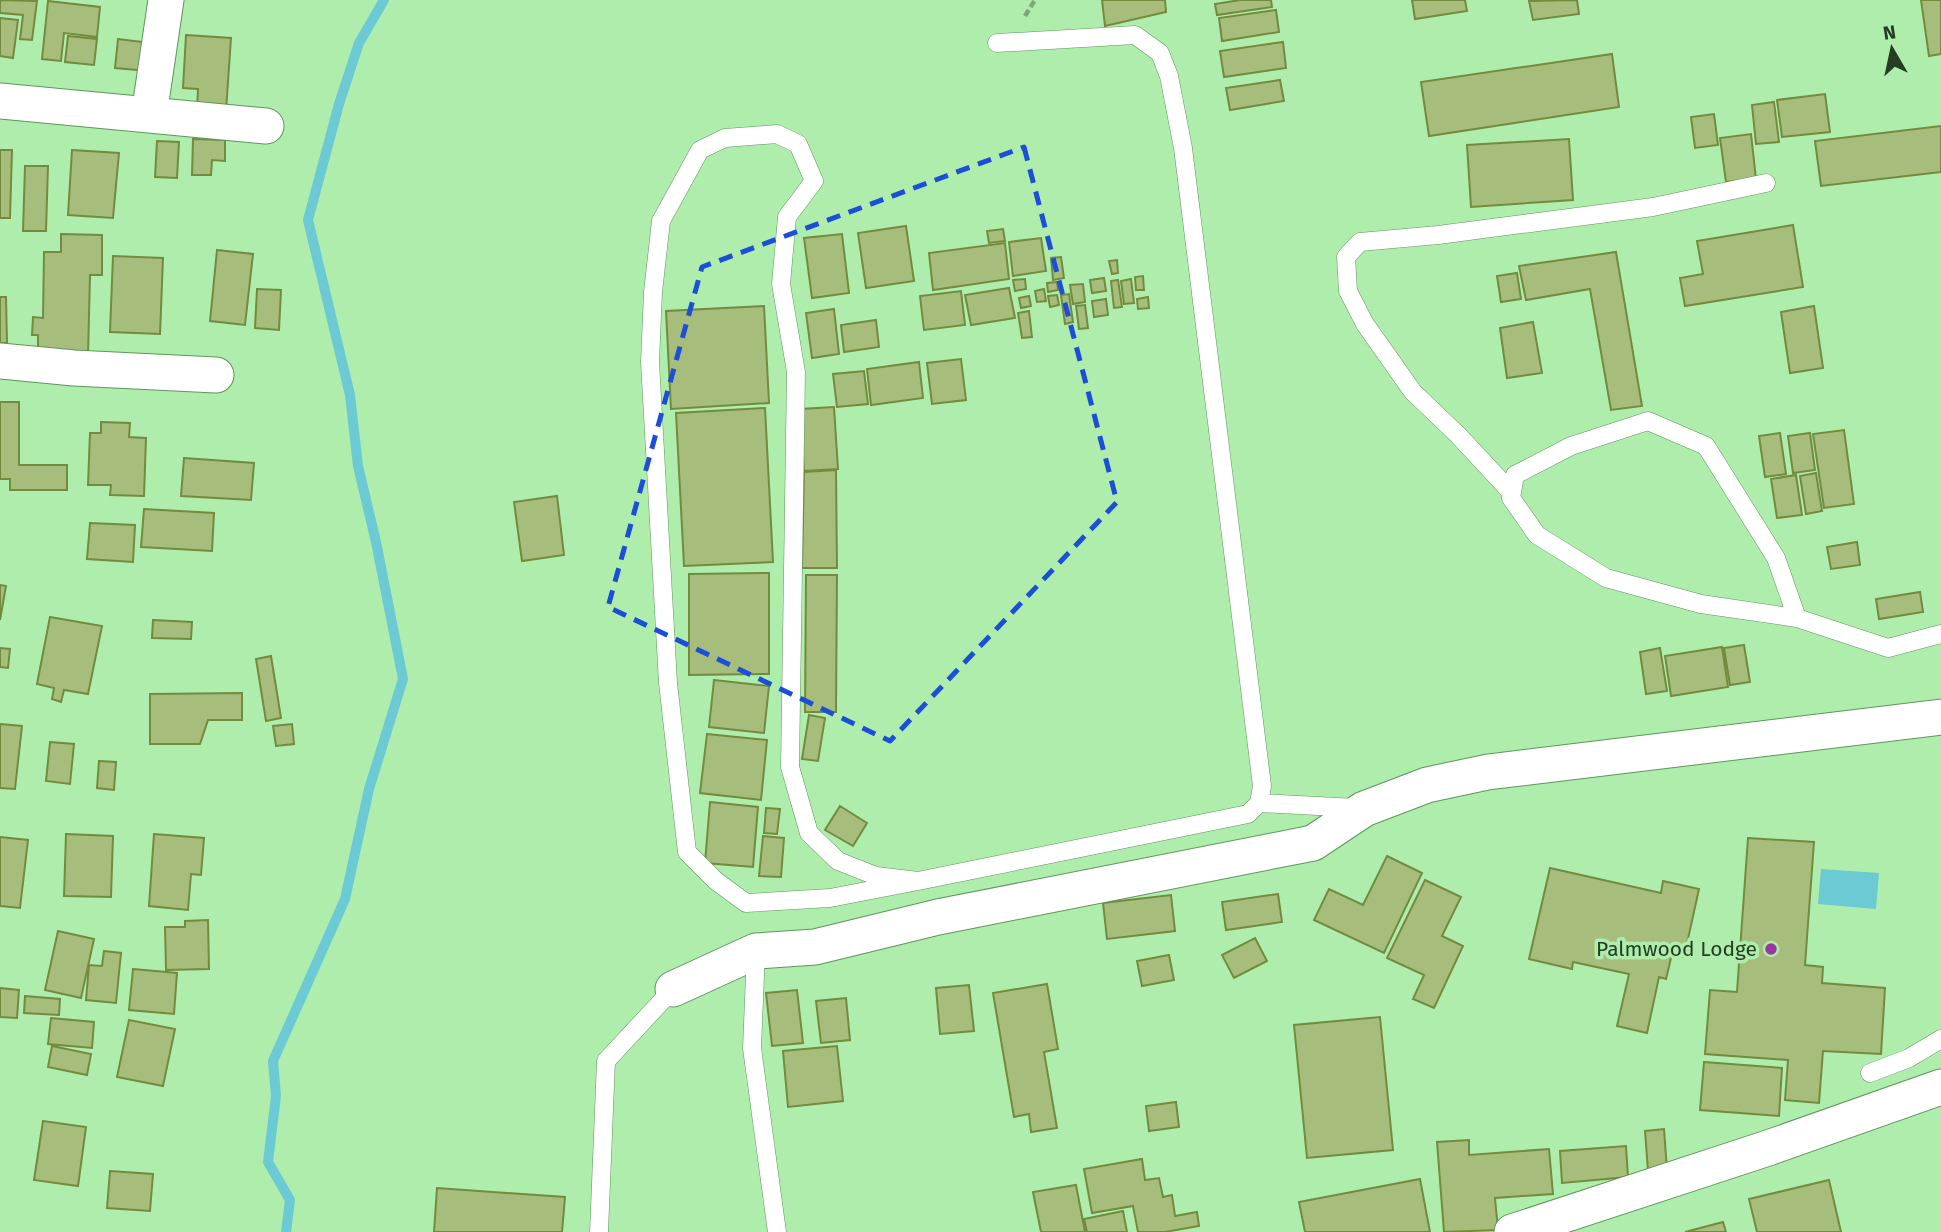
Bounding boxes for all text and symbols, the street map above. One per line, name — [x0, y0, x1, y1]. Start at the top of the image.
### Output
north arrow — [1857, 14, 1927, 84]
text: N — [1881, 20, 1897, 45]
place label: Palmwood Lodge — [1596, 936, 1757, 962]
marker: Palmwood Lodge — [1763, 941, 1779, 957]

